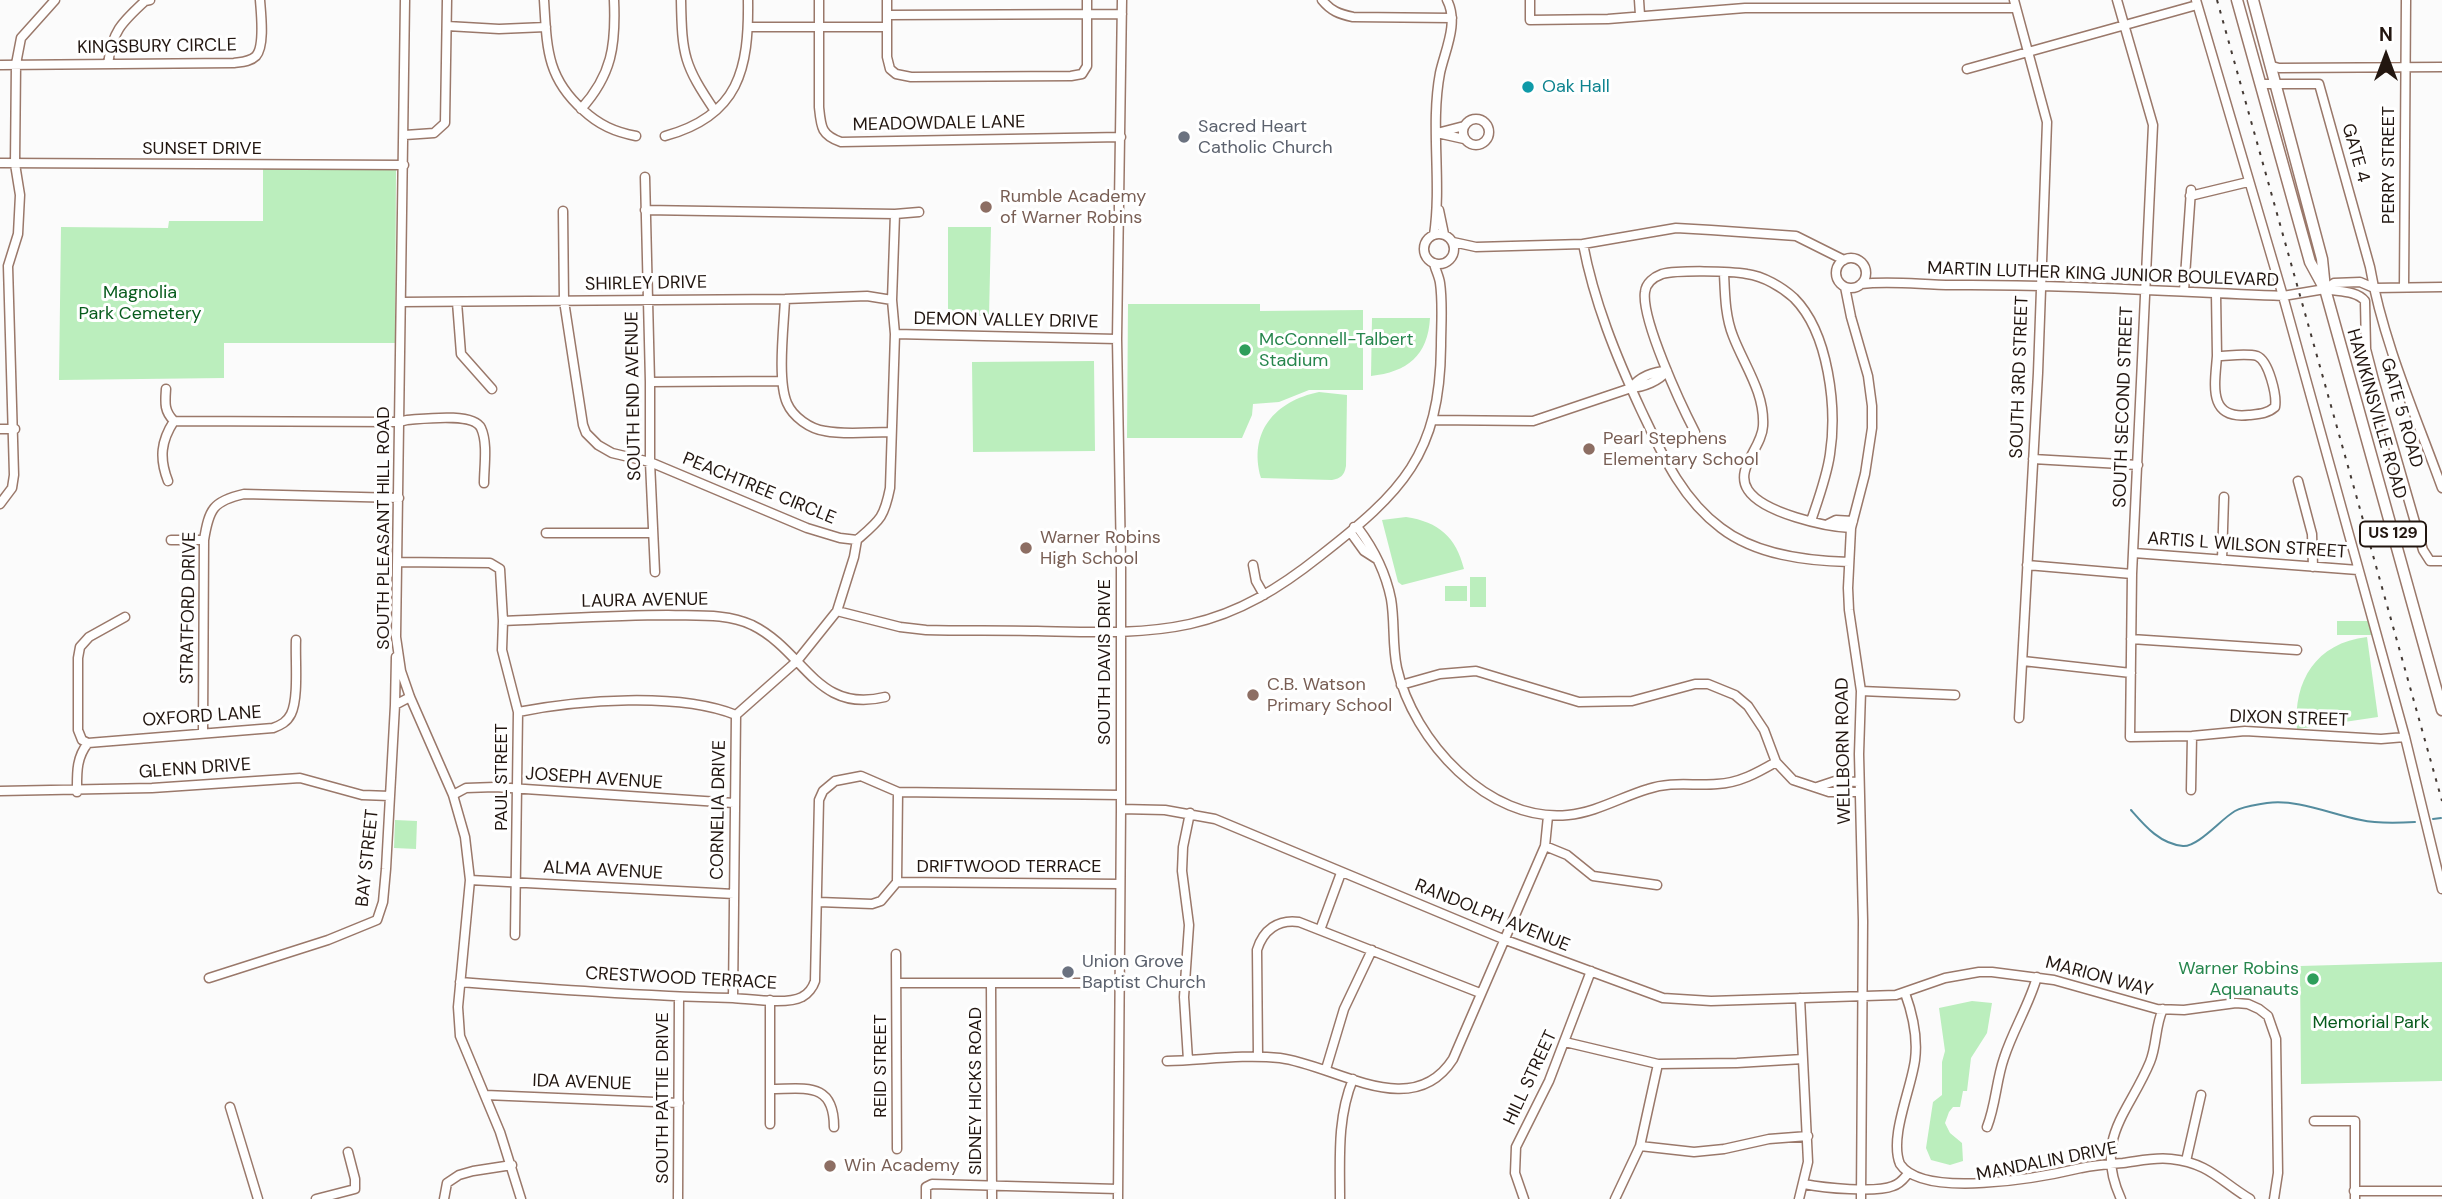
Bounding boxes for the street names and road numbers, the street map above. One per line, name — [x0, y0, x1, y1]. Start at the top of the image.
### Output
street label: KINGSBURY CIRCLE — [77, 35, 237, 59]
street label: PERRY STREET — [2378, 106, 2400, 224]
street label: MEADOWDALE LANE — [853, 112, 1025, 136]
street label: GATE 4 — [2336, 121, 2374, 185]
street label: SUNSET DRIVE — [142, 138, 262, 160]
street label: MARTIN LUTHER KING JUNIOR BOULEVARD — [1927, 258, 2279, 292]
street label: SHIRLEY DRIVE — [585, 272, 707, 296]
street label: SOUTH 3RD STREET — [2006, 295, 2034, 459]
street label: SOUTH SECOND STREET — [2110, 306, 2138, 508]
street label: DEMON VALLEY DRIVE — [913, 309, 1099, 333]
street label: SOUTH END AVENUE — [622, 311, 646, 481]
street label: HAWKINSVILLE ROAD — [2341, 326, 2411, 502]
street label: GATE 5 ROAD — [2375, 356, 2427, 470]
street label: SOUTH PLEASANT HILL ROAD — [373, 406, 395, 650]
street label: PEACHTREE CIRCLE — [679, 448, 839, 530]
road number: US 129 — [2360, 522, 2426, 547]
street label: ARTIS L WILSON STREET — [2146, 528, 2348, 564]
street label: STRATFORD DRIVE — [177, 532, 201, 684]
street label: SOUTH DAVIS DRIVE — [1094, 579, 1116, 745]
street label: LAURA AVENUE — [581, 589, 709, 613]
street label: WELLBORN ROAD — [1832, 677, 1856, 825]
street label: OXFORD LANE — [142, 702, 262, 732]
street label: DIXON STREET — [2229, 706, 2349, 732]
street label: PAUL STREET — [491, 723, 513, 831]
street label: CORNELIA DRIVE — [707, 740, 731, 880]
street label: GLENN DRIVE — [138, 754, 252, 784]
street label: JOSEPH AVENUE — [524, 763, 664, 795]
street label: BAY STREET — [352, 808, 384, 908]
street label: DRIFTWOOD TERRACE — [917, 856, 1101, 878]
street label: ALMA AVENUE — [542, 857, 664, 885]
street label: RANDOLPH AVENUE — [1411, 875, 1573, 957]
street label: MARION WAY — [2043, 952, 2155, 1002]
street label: CRESTWOOD TERRACE — [585, 963, 777, 995]
street label: SIDNEY HICKS ROAD — [965, 1007, 987, 1175]
street label: SOUTH PATTIE DRIVE — [652, 1012, 674, 1184]
street label: REID STREET — [870, 1014, 892, 1118]
street label: HILL STREET — [1500, 1027, 1562, 1129]
street label: IDA AVENUE — [532, 1070, 632, 1096]
street label: MANDALIN DRIVE — [1975, 1138, 2119, 1186]

